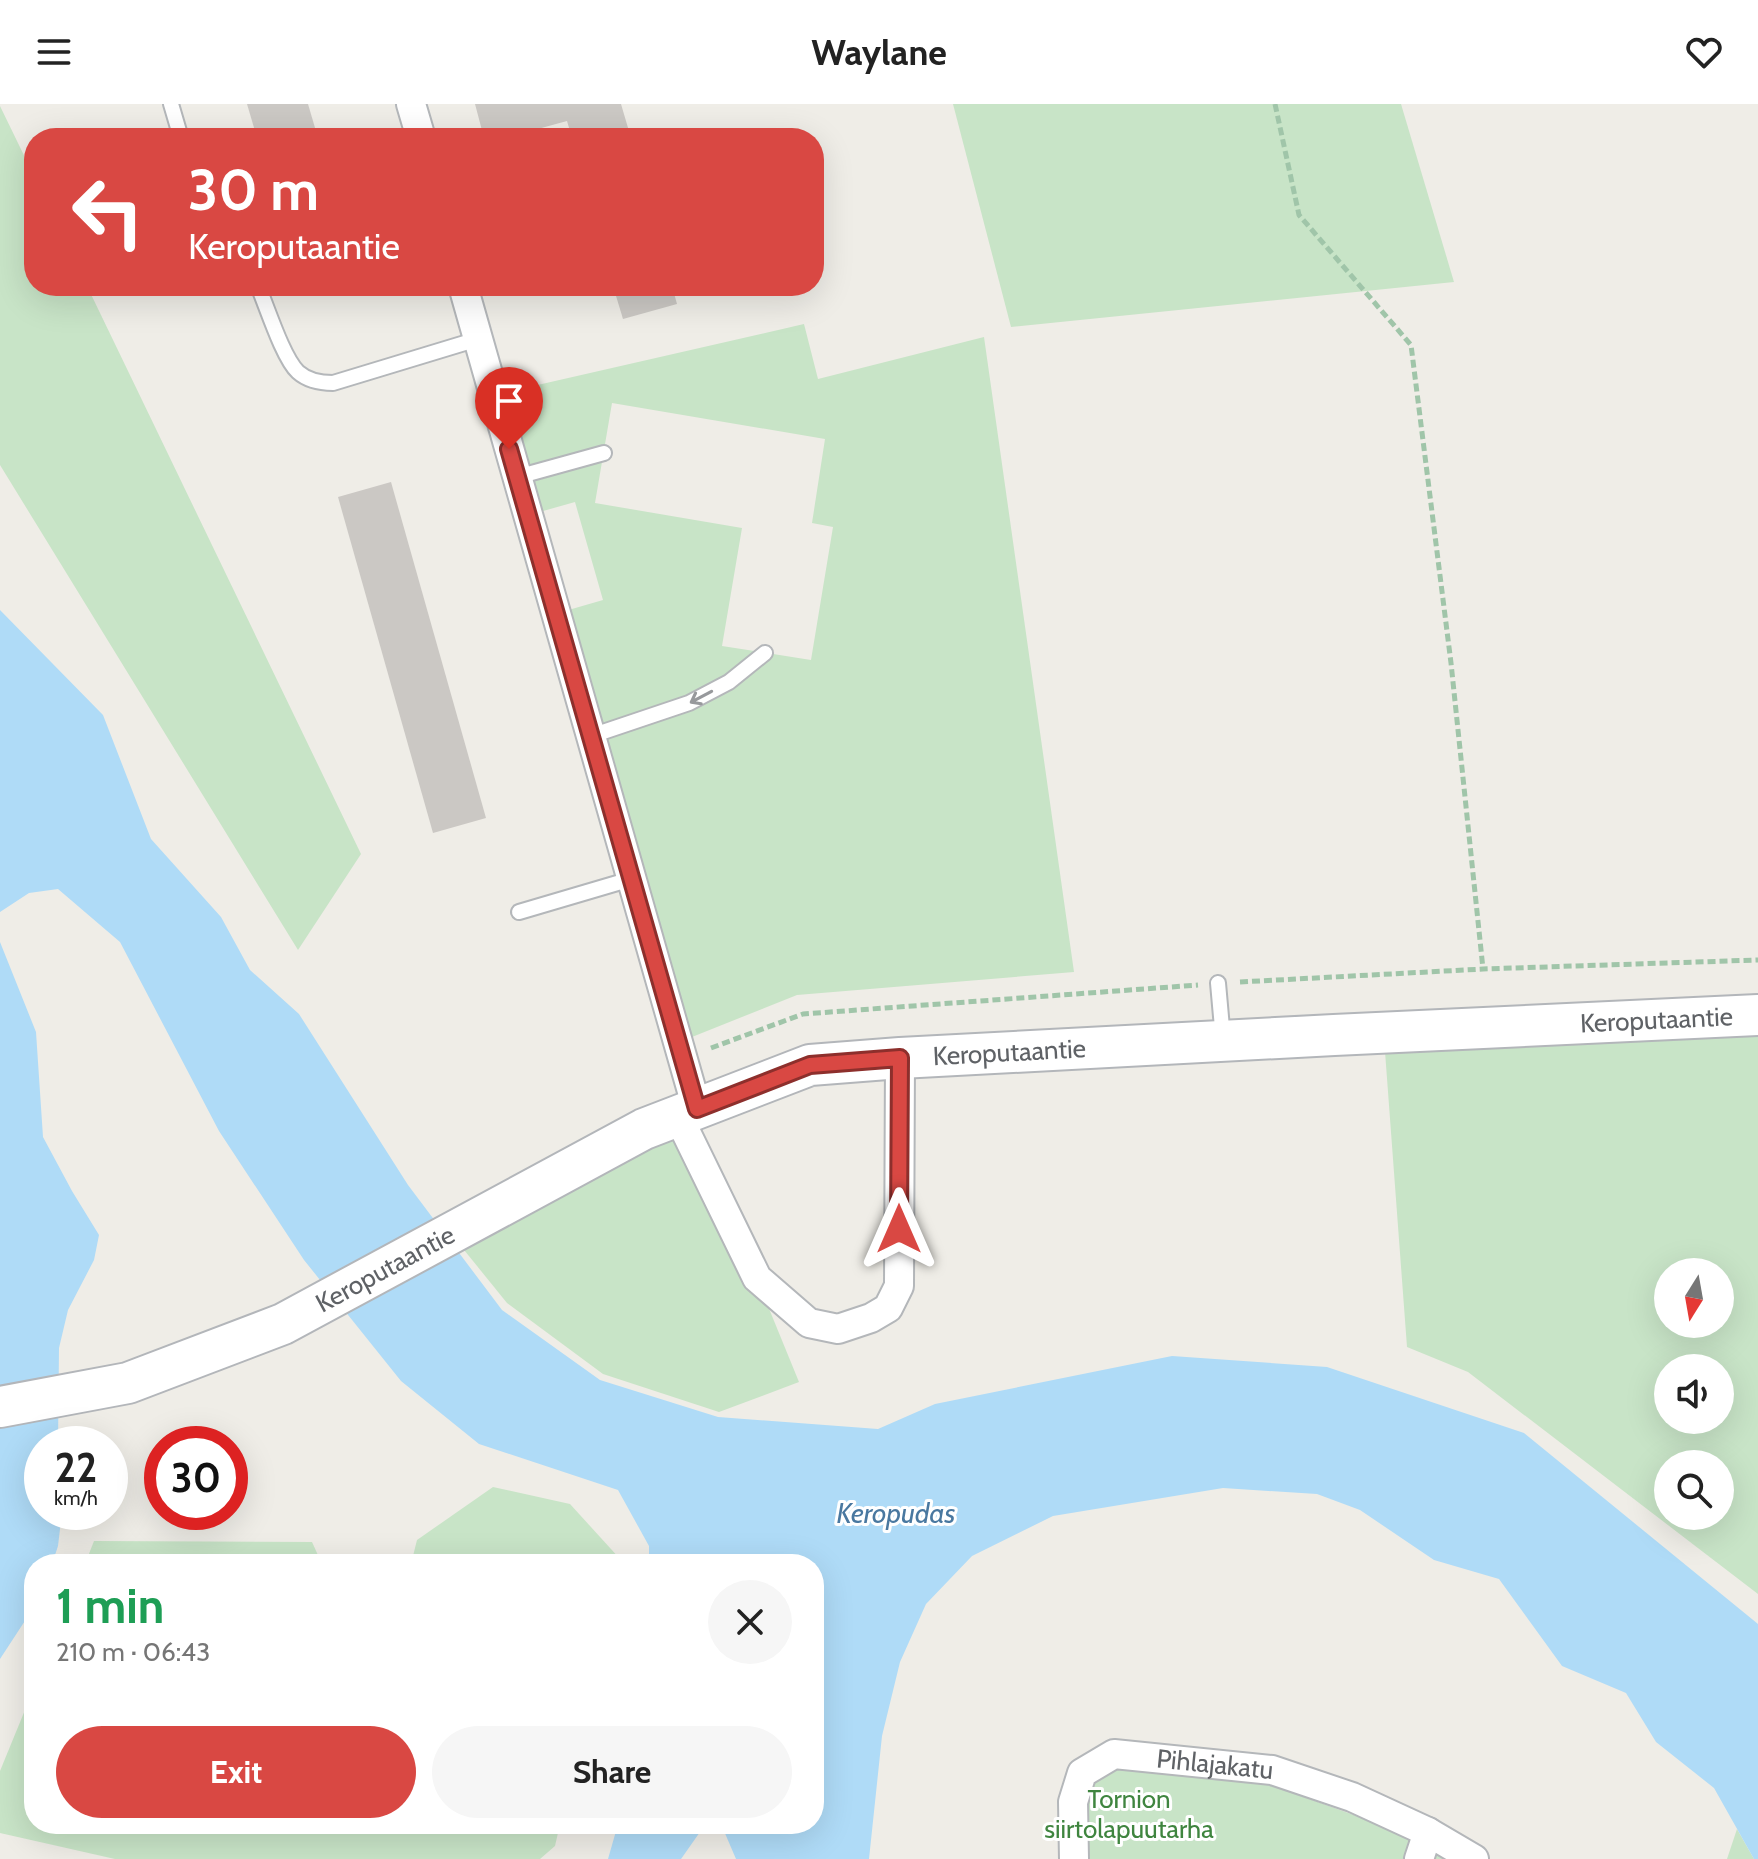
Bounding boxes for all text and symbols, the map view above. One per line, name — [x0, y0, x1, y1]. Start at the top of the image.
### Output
icon: menu — [32, 30, 76, 74]
text: Waylane — [811, 30, 947, 74]
icon: heart — [1682, 30, 1726, 74]
text: 30 m — [188, 156, 319, 224]
icon: left — [56, 160, 160, 264]
text: Keroputaantie — [188, 224, 400, 268]
pin — [475, 367, 543, 449]
icon: arrive — [487, 379, 531, 423]
one-way arrow — [690, 689, 714, 705]
street label: Keroputaantie — [1579, 1000, 1734, 1039]
street label: Keroputaantie — [932, 1032, 1087, 1072]
position arrow — [857, 1187, 941, 1271]
street label: Keroputaantie — [310, 1218, 460, 1319]
north arrow — [1654, 1258, 1734, 1338]
map controls — [1654, 1258, 1734, 1530]
button: sound — [1654, 1354, 1734, 1434]
speed limit sign: 30 — [144, 1426, 248, 1530]
text: 22 — [55, 1443, 97, 1492]
button: search — [1654, 1450, 1734, 1530]
text: km/h — [54, 1486, 98, 1510]
water label: Keropudas — [836, 1496, 956, 1530]
text: 1 min — [56, 1577, 164, 1635]
button: close — [708, 1580, 792, 1664]
text: 210 m · 06:43 — [56, 1636, 210, 1668]
button: Exit — [56, 1726, 416, 1818]
button: Share — [432, 1726, 792, 1818]
street label: Pihlajakatu — [1155, 1742, 1275, 1786]
park label: Tornion siirtolapuutarha — [1044, 1783, 1214, 1845]

